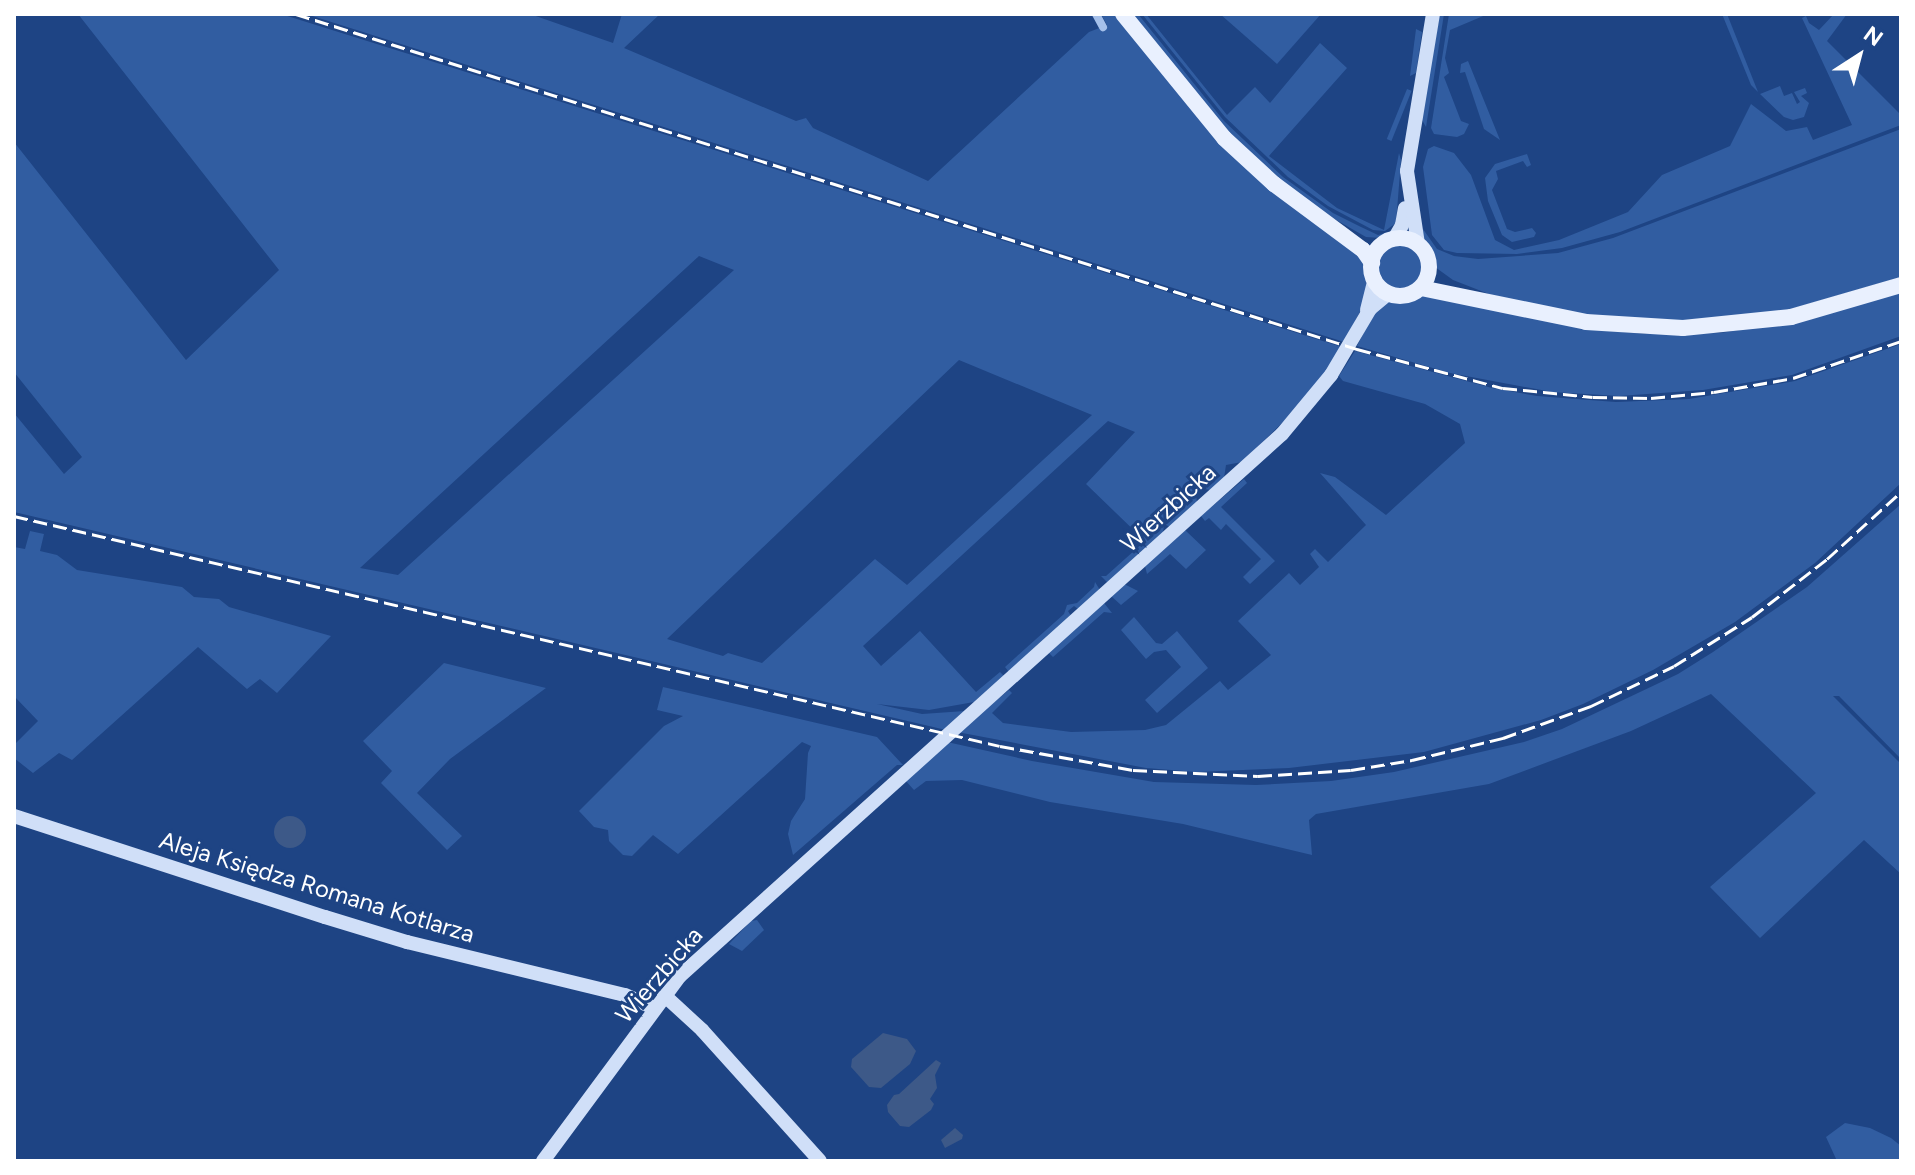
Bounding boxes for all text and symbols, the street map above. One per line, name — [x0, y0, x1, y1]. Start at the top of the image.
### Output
north arrow — [1819, 16, 1899, 96]
text: N — [1859, 20, 1888, 52]
street label: Wierzbicka — [1115, 458, 1221, 558]
street label: Aleja Księdza Romana Kotlarza — [156, 825, 478, 949]
street label: Wierzbicka — [609, 921, 709, 1029]

